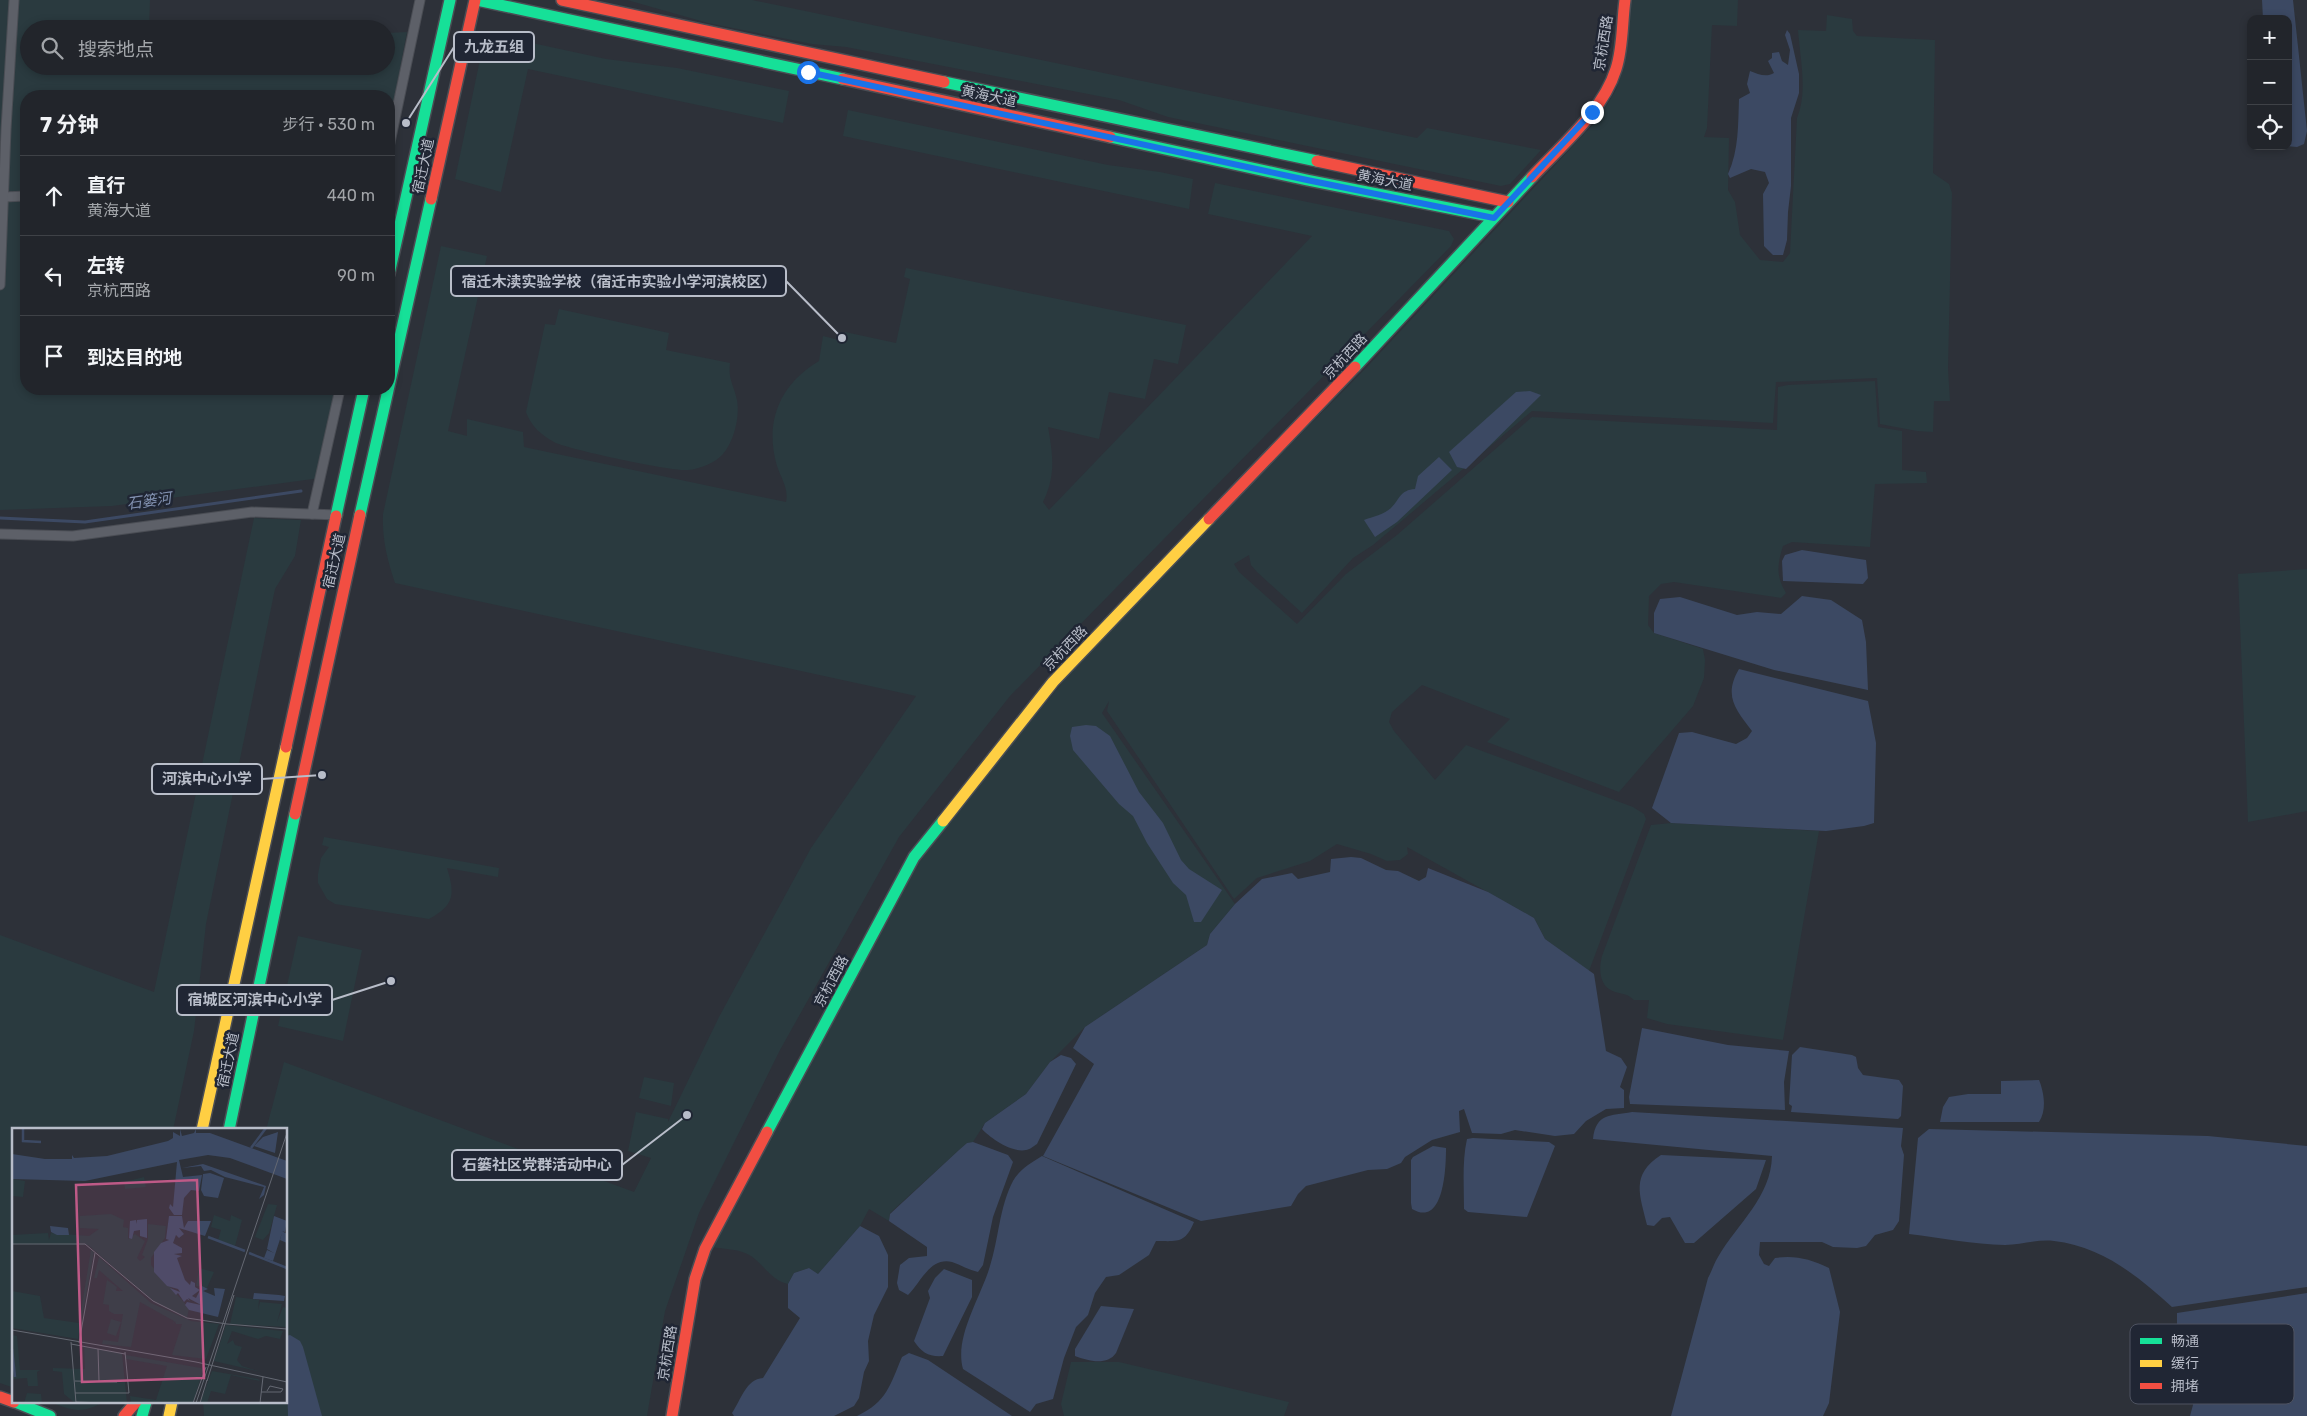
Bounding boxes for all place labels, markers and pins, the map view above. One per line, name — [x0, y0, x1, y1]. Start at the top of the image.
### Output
callout: 九龙五组 — [454, 32, 534, 62]
callout: 宿迁木渎实验学校（宿迁市实验小学河滨校区） — [451, 266, 786, 296]
callout: 河滨中心小学 — [152, 764, 262, 794]
callout: 宿城区河滨中心小学 — [177, 985, 332, 1015]
callout: 石篓社区党群活动中心 — [452, 1150, 622, 1180]

